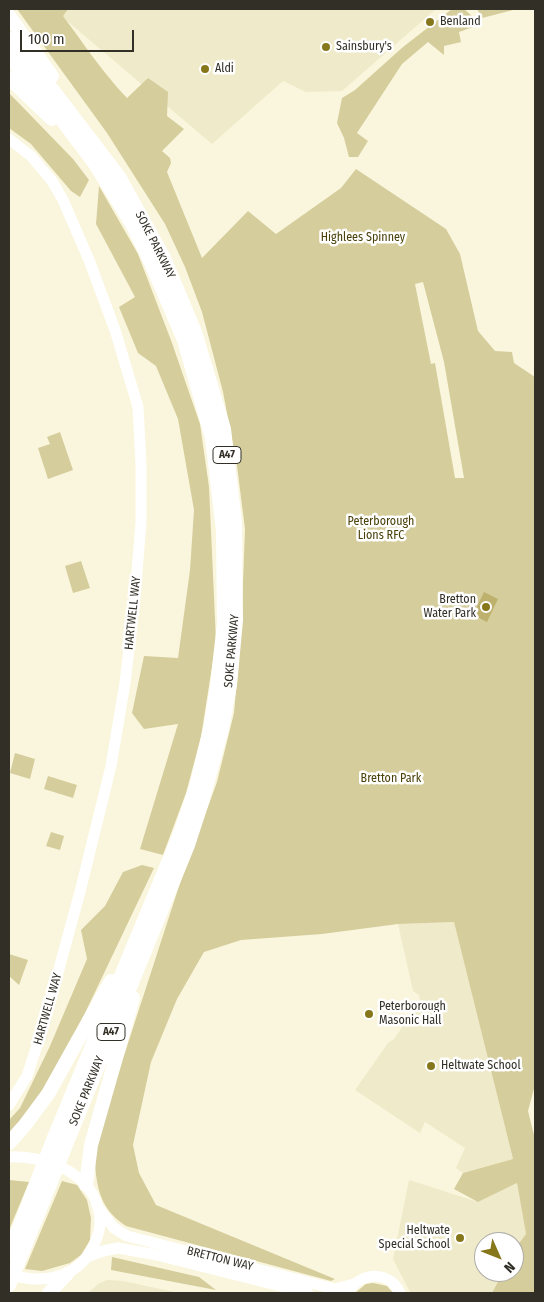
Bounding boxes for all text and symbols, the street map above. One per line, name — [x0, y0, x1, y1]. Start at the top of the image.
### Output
place label: Benland — [440, 15, 481, 29]
marker: Benland — [424, 16, 436, 28]
scale bar — [22, 20, 136, 52]
text: 100 m — [28, 30, 65, 48]
place label: Sainsbury's — [336, 40, 392, 54]
marker: Sainsbury's — [320, 41, 332, 53]
place label: Aldi — [215, 62, 234, 76]
marker: Aldi — [199, 63, 211, 75]
street label: SOKE PARKWAY — [132, 209, 178, 281]
park label: Highlees Spinney — [321, 231, 405, 245]
road number: A47 — [213, 446, 241, 464]
park label: Peterborough Lions RFC — [348, 515, 414, 543]
street label: HARTWELL WAY — [122, 575, 144, 651]
place label: Bretton Water Park — [424, 593, 476, 621]
marker: Bretton Water Park — [480, 601, 492, 613]
street label: SOKE PARKWAY — [222, 614, 242, 688]
park label: Bretton Park — [361, 772, 421, 786]
street label: HARTWELL WAY — [31, 971, 65, 1047]
place label: Peterborough Masonic Hall — [379, 1000, 446, 1028]
marker: Peterborough Masonic Hall — [363, 1008, 375, 1020]
road number: A47 — [97, 1024, 125, 1040]
street label: SOKE PARKWAY — [67, 1054, 107, 1128]
place label: Heltwate School — [441, 1059, 521, 1073]
marker: Heltwate School — [425, 1060, 437, 1072]
place label: Heltwate Special School — [379, 1224, 450, 1252]
marker: Heltwate Special School — [454, 1232, 466, 1244]
north arrow — [474, 1232, 524, 1282]
street label: BRETTON WAY — [185, 1244, 255, 1274]
text: N — [500, 1258, 518, 1276]

